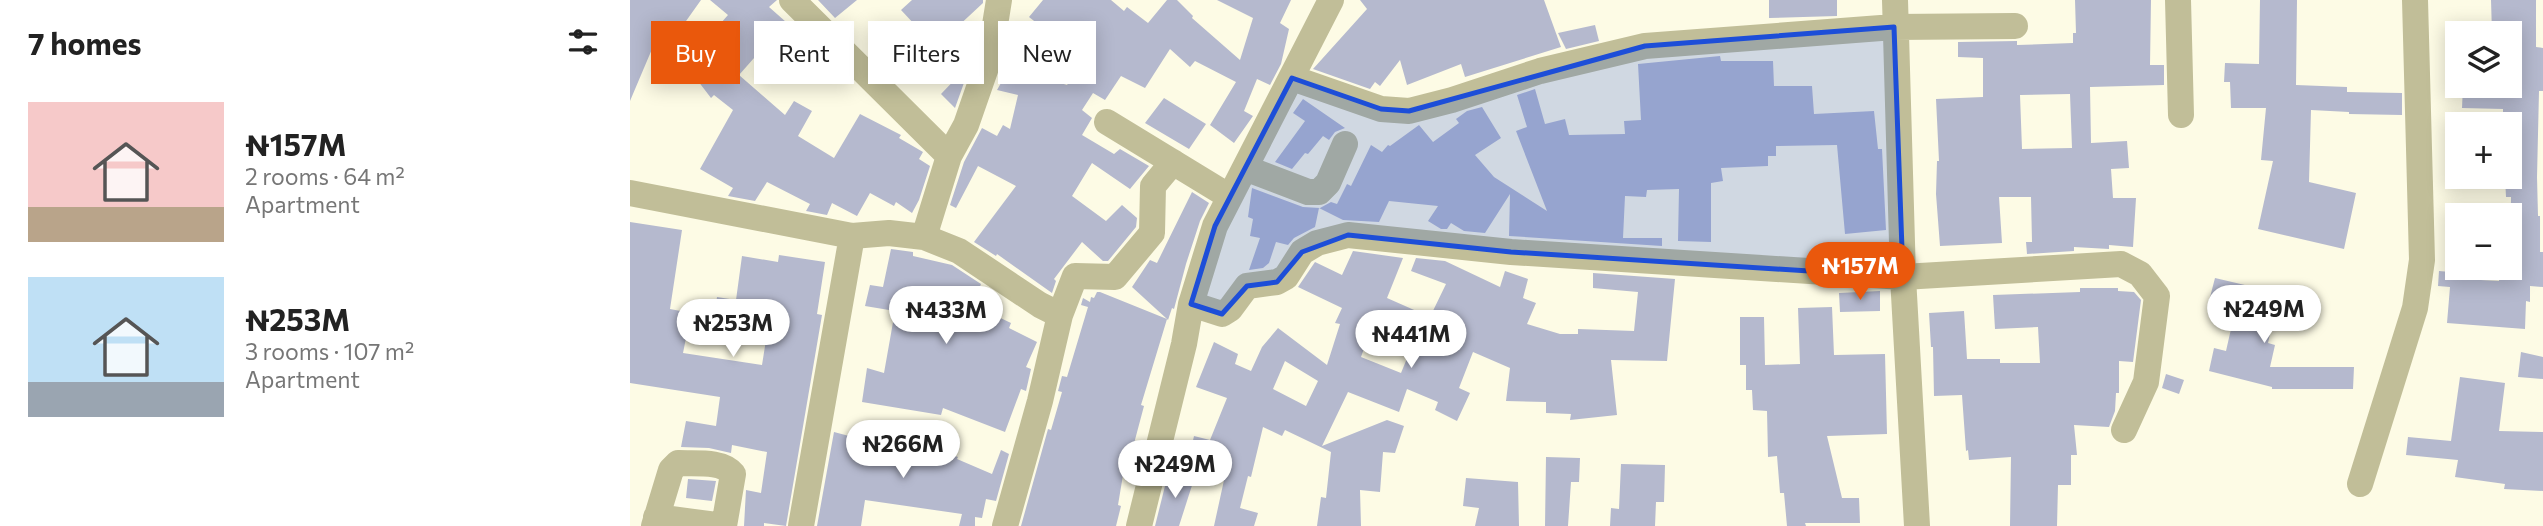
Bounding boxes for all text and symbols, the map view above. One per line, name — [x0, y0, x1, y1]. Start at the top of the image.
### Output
chip: Buy — [651, 21, 740, 84]
chip: Rent — [754, 21, 854, 84]
chip: Filters — [868, 21, 984, 84]
chip: New — [998, 21, 1096, 84]
map controls — [2445, 21, 2522, 280]
button: layers — [2445, 21, 2522, 98]
icon: filters — [564, 23, 602, 61]
text: 7 homes — [28, 24, 141, 61]
button: + — [2445, 112, 2522, 189]
text: ₦157M — [245, 125, 346, 162]
icon: home — [84, 130, 168, 214]
text: 2 rooms · 64 m² — [245, 162, 405, 190]
text: Apartment — [245, 190, 360, 218]
button: − — [2445, 203, 2522, 280]
pin: ₦157M — [1811, 243, 1909, 302]
text: ₦157M — [1821, 251, 1899, 279]
pin: ₦433M — [897, 286, 995, 346]
pin: ₦249M — [2215, 286, 2313, 345]
text: ₦249M — [2223, 294, 2305, 322]
text: ₦433M — [905, 295, 987, 323]
text: ₦253M — [245, 300, 350, 337]
pin: ₦253M — [684, 300, 782, 359]
icon: home — [84, 305, 168, 389]
text: ₦253M — [693, 308, 773, 336]
pin: ₦441M — [1362, 310, 1460, 370]
text: ₦441M — [1371, 319, 1451, 347]
text: 3 rooms · 107 m² — [245, 337, 414, 365]
text: Apartment — [245, 365, 360, 393]
pin: ₦266M — [854, 420, 952, 480]
text: ₦266M — [862, 429, 944, 457]
pin: ₦249M — [1126, 440, 1224, 500]
text: ₦249M — [1134, 449, 1216, 477]

